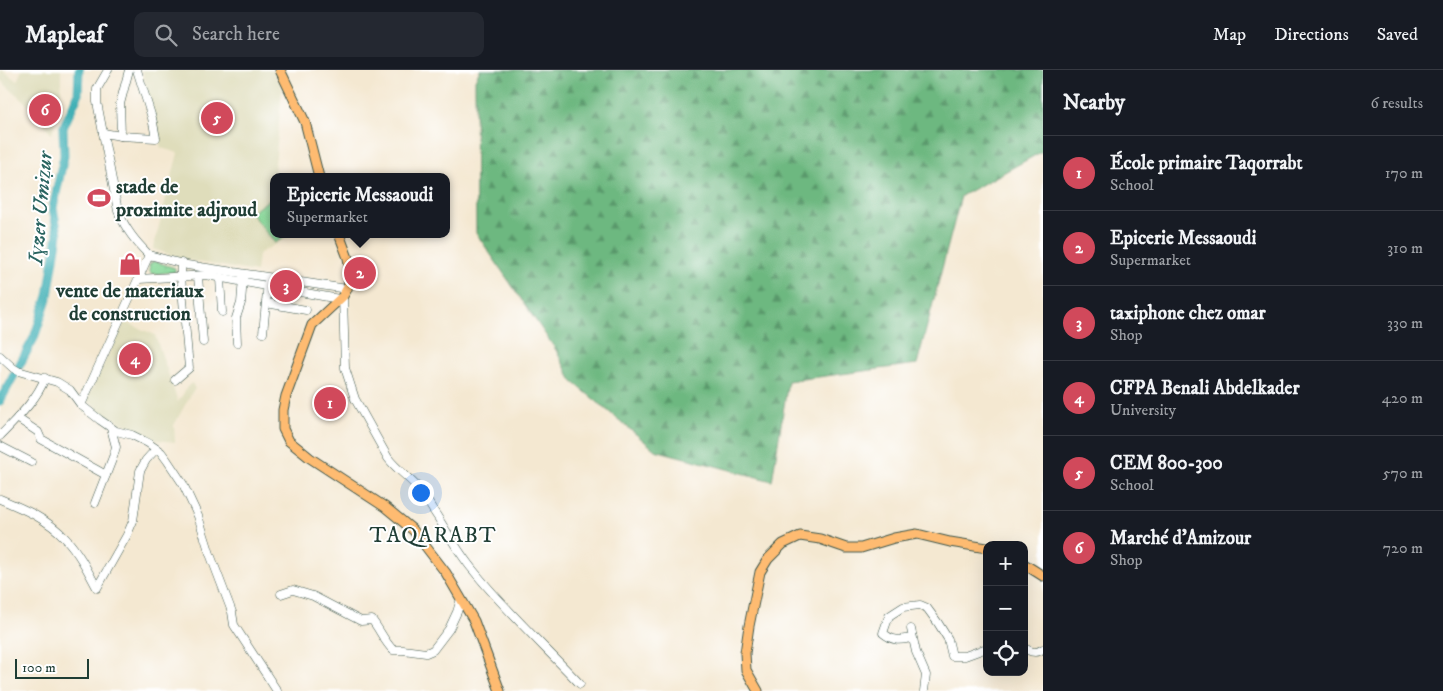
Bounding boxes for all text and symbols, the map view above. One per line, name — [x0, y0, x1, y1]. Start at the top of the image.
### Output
search box — [134, 12, 484, 57]
text: Mapleaf — [25, 20, 104, 50]
icon: search — [152, 21, 180, 49]
text: Search here — [192, 23, 280, 46]
text: Map — [1213, 24, 1246, 46]
text: Directions — [1274, 24, 1349, 46]
text: Saved — [1377, 24, 1418, 46]
text: Nearby — [1063, 90, 1125, 116]
pin: 6 — [29, 91, 61, 129]
text: 6 results — [1370, 93, 1423, 113]
pin: 5 — [201, 99, 233, 137]
water label: Iɣzer Umiẓur — [23, 149, 59, 268]
text: École primaire Taqorrabt — [1110, 152, 1303, 175]
text: 1 — [1076, 163, 1082, 183]
text: 170 m — [1385, 163, 1423, 183]
popup — [270, 173, 450, 238]
place label: stade de proximite adjroud — [115, 175, 258, 223]
text: School — [1110, 175, 1154, 195]
text: Epicerie Messaoudi — [287, 184, 433, 207]
sports icon: stade de proximite adjroud — [86, 185, 112, 211]
text: Supermarket — [287, 207, 368, 227]
text: Epicerie Messaoudi — [1110, 227, 1256, 250]
text: 2 — [1075, 238, 1083, 258]
text: 310 m — [1387, 238, 1423, 258]
text: Supermarket — [1110, 250, 1191, 270]
shop icon: vente de materiaux de construction — [117, 251, 143, 277]
pin: 2 — [344, 254, 376, 292]
pin: 3 — [270, 267, 302, 305]
place label: vente de materiaux de construction — [55, 279, 204, 327]
text: taxiphone chez omar — [1110, 302, 1266, 325]
text: 3 — [1076, 313, 1082, 333]
text: 330 m — [1387, 313, 1423, 333]
text: Shop — [1110, 325, 1143, 345]
pin: 4 — [119, 340, 151, 378]
text: CFPA Benali Abdelkader — [1110, 377, 1300, 400]
pin: 1 — [314, 384, 346, 422]
text: 4 — [1074, 388, 1084, 408]
text: 420 m — [1382, 388, 1423, 408]
text: University — [1110, 400, 1176, 420]
text: CEM 800-300 — [1110, 452, 1223, 475]
text: 5 — [1075, 463, 1083, 483]
text: 570 m — [1383, 463, 1423, 483]
text: School — [1110, 475, 1154, 495]
your location — [408, 480, 434, 506]
district label: TAQARABT — [369, 522, 497, 549]
text: Marché d'Amizour — [1110, 527, 1251, 550]
text: 6 — [1075, 538, 1083, 558]
text: 720 m — [1383, 538, 1423, 558]
map controls — [983, 541, 1028, 676]
button: + — [983, 541, 1028, 586]
text: Shop — [1110, 550, 1143, 570]
button: − — [983, 586, 1028, 631]
button: locate — [983, 631, 1028, 676]
scale bar — [15, 656, 89, 679]
text: 100 m — [22, 659, 56, 677]

